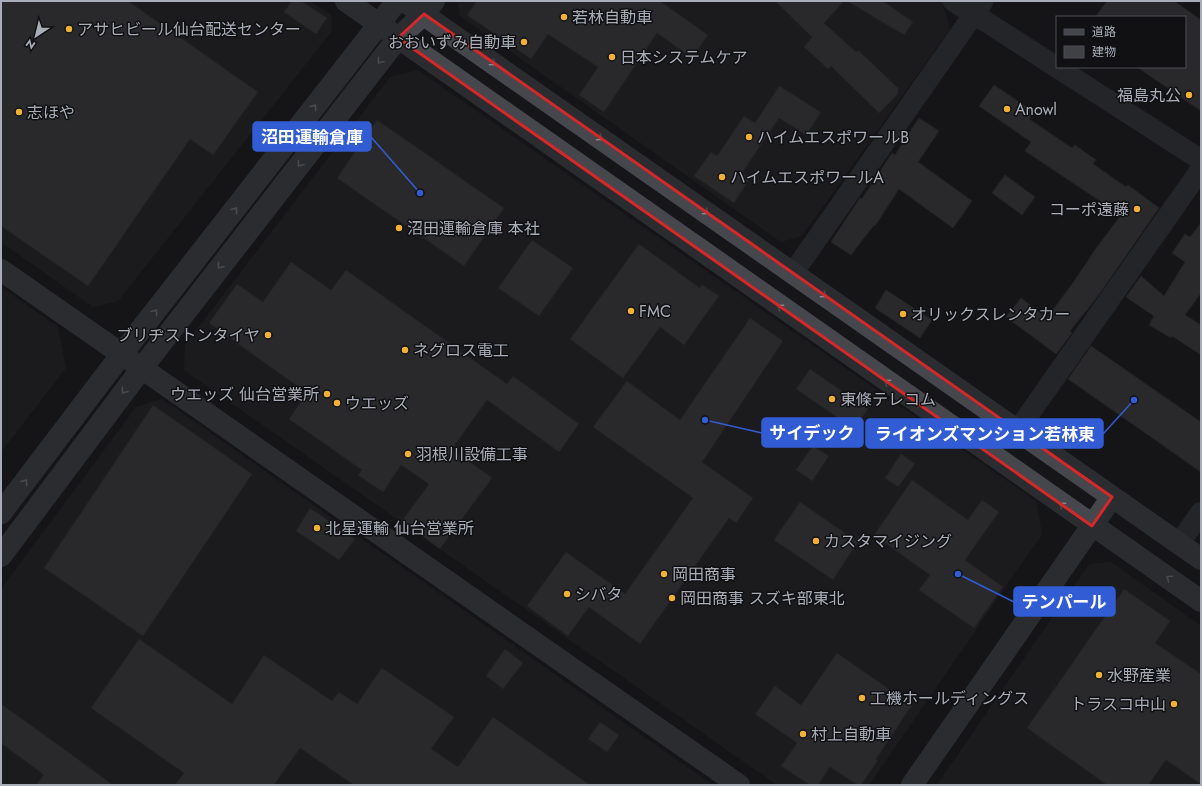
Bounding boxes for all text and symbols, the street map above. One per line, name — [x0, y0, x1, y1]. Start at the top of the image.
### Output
place label: 若林自動車 — [572, 6, 652, 29]
marker: 若林自動車 — [559, 12, 569, 22]
north arrow — [16, 16, 56, 56]
legend — [1056, 16, 1186, 68]
place label: アサヒビール仙台配送センター — [77, 18, 301, 41]
text: 道路 — [1092, 23, 1116, 41]
marker: アサヒビール仙台配送センター — [64, 24, 74, 34]
place label: おおいずみ自動車 — [388, 31, 516, 54]
text: N — [22, 35, 38, 53]
marker: おおいずみ自動車 — [519, 37, 529, 47]
text: 建物 — [1092, 43, 1116, 61]
place label: 日本システムケア — [620, 46, 748, 69]
marker: 日本システムケア — [607, 52, 617, 62]
one-way arrow — [378, 57, 385, 64]
one-way arrow — [489, 58, 496, 65]
place label: 福島丸公 — [1117, 84, 1181, 107]
marker: 福島丸公 — [1184, 90, 1194, 100]
place label: Anowl — [1015, 98, 1057, 121]
place label: 志ほや — [27, 101, 75, 124]
one-way arrow — [310, 104, 317, 111]
marker: Anowl — [1002, 104, 1012, 114]
marker: 志ほや — [14, 107, 24, 117]
callout: 沼田運輸倉庫 — [253, 122, 371, 151]
text: 沼田運輸倉庫 — [261, 125, 363, 149]
place label: ハイムエスポワールB — [757, 126, 909, 149]
marker: ハイムエスポワールB — [744, 132, 754, 142]
one-way arrow — [596, 133, 603, 141]
one-way arrow — [298, 159, 305, 166]
place label: ハイムエスポワールA — [730, 166, 884, 189]
marker: ハイムエスポワールA — [717, 172, 727, 182]
place label: コーポ遠藤 — [1049, 198, 1129, 221]
marker: コーポ遠藤 — [1132, 204, 1142, 214]
one-way arrow — [230, 207, 237, 214]
one-way arrow — [702, 207, 709, 215]
place label: 沼田運輸倉庫 本社 — [407, 217, 540, 240]
marker: 沼田運輸倉庫 本社 — [394, 223, 404, 233]
one-way arrow — [218, 262, 225, 269]
one-way arrow — [820, 290, 827, 298]
place label: FMC — [639, 300, 671, 323]
place label: オリックスレンタカー — [911, 303, 1071, 326]
one-way arrow — [778, 305, 785, 312]
marker: FMC — [626, 306, 636, 316]
marker: オリックスレンタカー — [898, 309, 908, 319]
one-way arrow — [150, 310, 157, 317]
place label: ブリヂストンタイヤ — [116, 324, 260, 347]
marker: ブリヂストンタイヤ — [263, 330, 273, 340]
place label: ネグロス電工 — [413, 339, 509, 362]
marker: ネグロス電工 — [400, 345, 410, 355]
one-way arrow — [884, 379, 891, 387]
place label: ウエッズ 仙台営業所 — [170, 383, 319, 406]
one-way arrow — [122, 387, 129, 394]
place label: 東條テレコム — [840, 388, 936, 411]
marker: ウエッズ 仙台営業所 — [322, 389, 332, 399]
place label: ウエッズ — [345, 392, 409, 415]
marker: 東條テレコム — [827, 394, 837, 404]
marker: ウエッズ — [332, 398, 342, 408]
callout: サイデック — [762, 418, 863, 447]
callout: ライオンズマンション若林東 — [866, 419, 1103, 448]
text: サイデック — [770, 421, 855, 445]
text: ライオンズマンション若林東 — [875, 422, 1095, 446]
place label: 羽根川設備工事 — [416, 443, 528, 466]
marker: 羽根川設備工事 — [403, 449, 413, 459]
one-way arrow — [20, 479, 27, 486]
one-way arrow — [1059, 502, 1066, 510]
place label: 北星運輸 仙台営業所 — [325, 517, 474, 540]
marker: 北星運輸 仙台営業所 — [312, 523, 322, 533]
place label: カスタマイジング — [824, 530, 952, 553]
marker: カスタマイジング — [811, 536, 821, 546]
place label: 岡田商事 — [672, 563, 736, 586]
marker: 岡田商事 — [659, 569, 669, 579]
one-way arrow — [1166, 575, 1173, 583]
place label: シバタ — [575, 583, 623, 606]
place label: 岡田商事 スズキ部東北 — [680, 587, 845, 610]
callout: テンパール — [1014, 587, 1115, 616]
marker: シバタ — [562, 589, 572, 599]
text: テンパール — [1022, 590, 1107, 614]
marker: 岡田商事 スズキ部東北 — [667, 593, 677, 603]
place label: 水野産業 — [1107, 664, 1171, 687]
marker: 水野産業 — [1094, 670, 1104, 680]
place label: 工機ホールディングス — [870, 687, 1029, 710]
marker: 工機ホールディングス — [857, 693, 867, 703]
place label: トラスコ中山 — [1070, 693, 1166, 716]
marker: トラスコ中山 — [1169, 699, 1179, 709]
place label: 村上自動車 — [811, 723, 891, 746]
marker: 村上自動車 — [798, 729, 808, 739]

